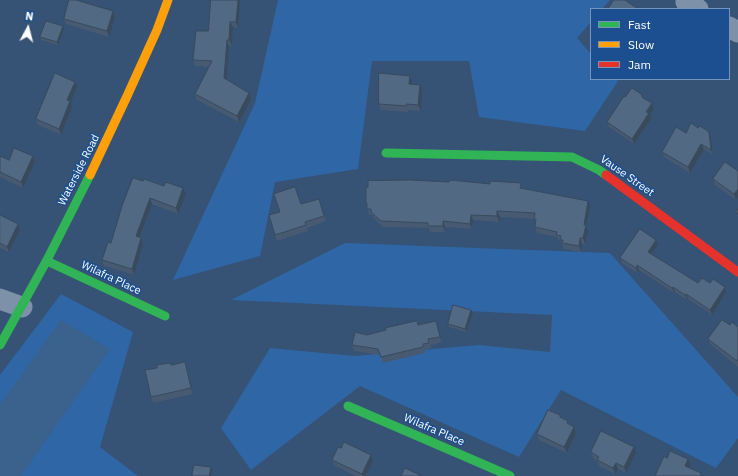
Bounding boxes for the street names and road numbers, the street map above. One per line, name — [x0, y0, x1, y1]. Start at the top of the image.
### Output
street label: Waterside Road — [55, 132, 103, 208]
street label: Vause Street — [598, 153, 656, 199]
street label: Wilafra Place — [79, 258, 143, 298]
street label: Wilafra Place — [402, 411, 466, 449]

